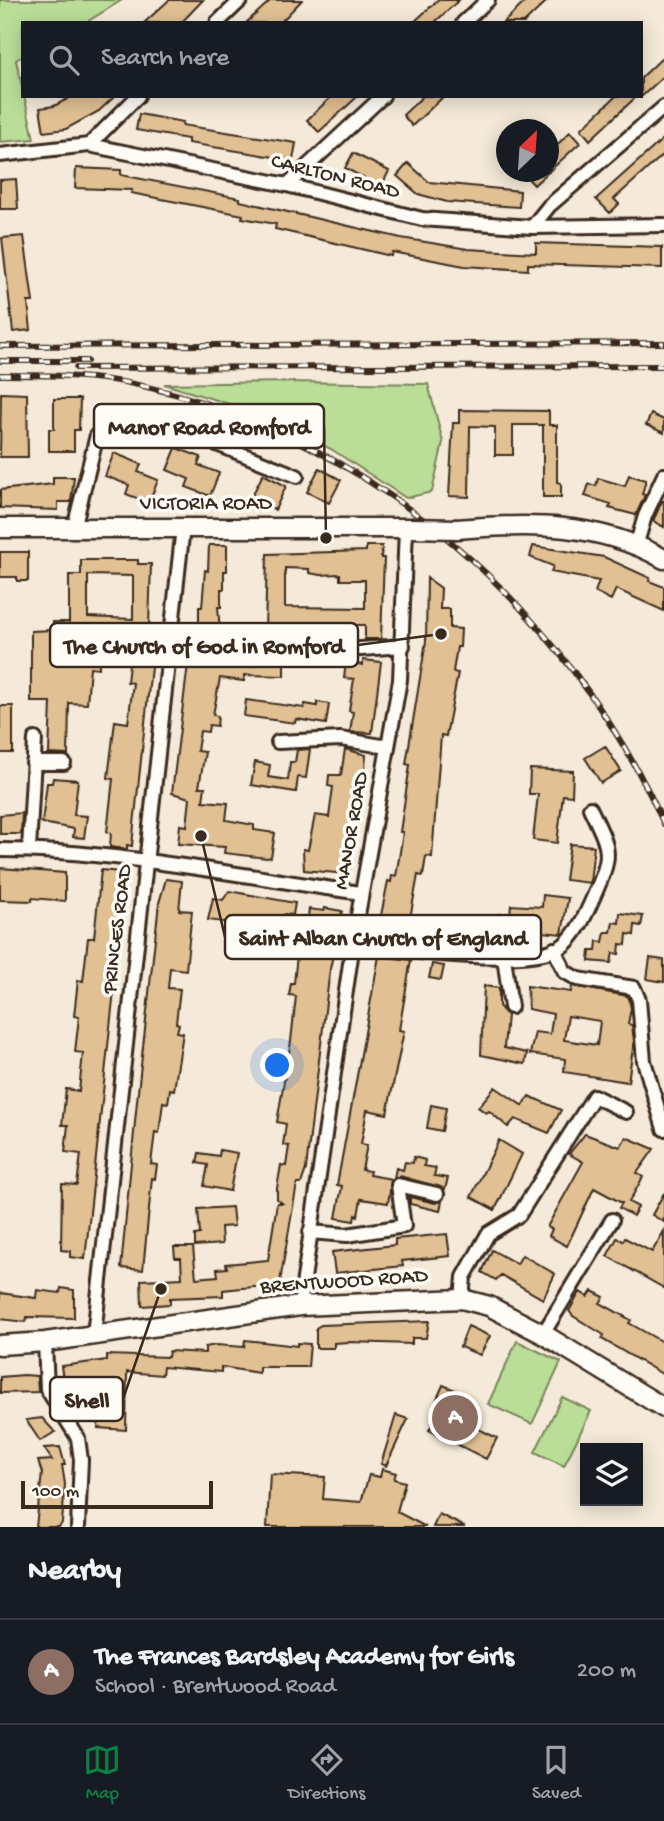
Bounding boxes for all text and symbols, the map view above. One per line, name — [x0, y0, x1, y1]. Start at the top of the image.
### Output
search box — [21, 21, 643, 98]
icon: search — [45, 41, 83, 79]
text: Search here — [101, 44, 229, 75]
north arrow — [496, 119, 559, 182]
street label: CARLTON ROAD — [268, 150, 402, 206]
callout: Manor Road Romford — [94, 404, 324, 448]
text: Manor Road Romford — [108, 416, 312, 443]
street label: VICTORIA ROAD — [139, 493, 272, 518]
callout: The Church of God in Romford — [50, 623, 358, 667]
text: The Church of God in Romford — [62, 635, 347, 662]
street label: MANOR ROAD — [330, 770, 376, 892]
street label: PRINCES ROAD — [99, 863, 139, 996]
callout: Saint Alban Church of England — [225, 915, 541, 959]
text: Saint Alban Church of England — [239, 927, 530, 954]
your location — [260, 1048, 294, 1082]
street label: BRENTWOOD ROAD — [258, 1265, 429, 1301]
callout: Shell — [50, 1377, 123, 1421]
text: Shell — [64, 1389, 110, 1416]
pin: A — [432, 1392, 478, 1444]
map controls — [580, 1443, 643, 1506]
button: layers — [580, 1443, 643, 1506]
scale bar — [21, 1478, 214, 1510]
text: 100 m — [32, 1481, 79, 1504]
text: Nearby — [28, 1555, 121, 1590]
text: The Frances Bardsley Academy for Girls — [95, 1643, 514, 1674]
text: A — [44, 1658, 58, 1685]
text: 200 m — [577, 1658, 636, 1685]
text: School · Brentwood Road — [95, 1674, 336, 1701]
tab: Map — [83, 1741, 121, 1806]
tab: Directions — [288, 1741, 365, 1806]
tab: Saved — [532, 1741, 581, 1806]

